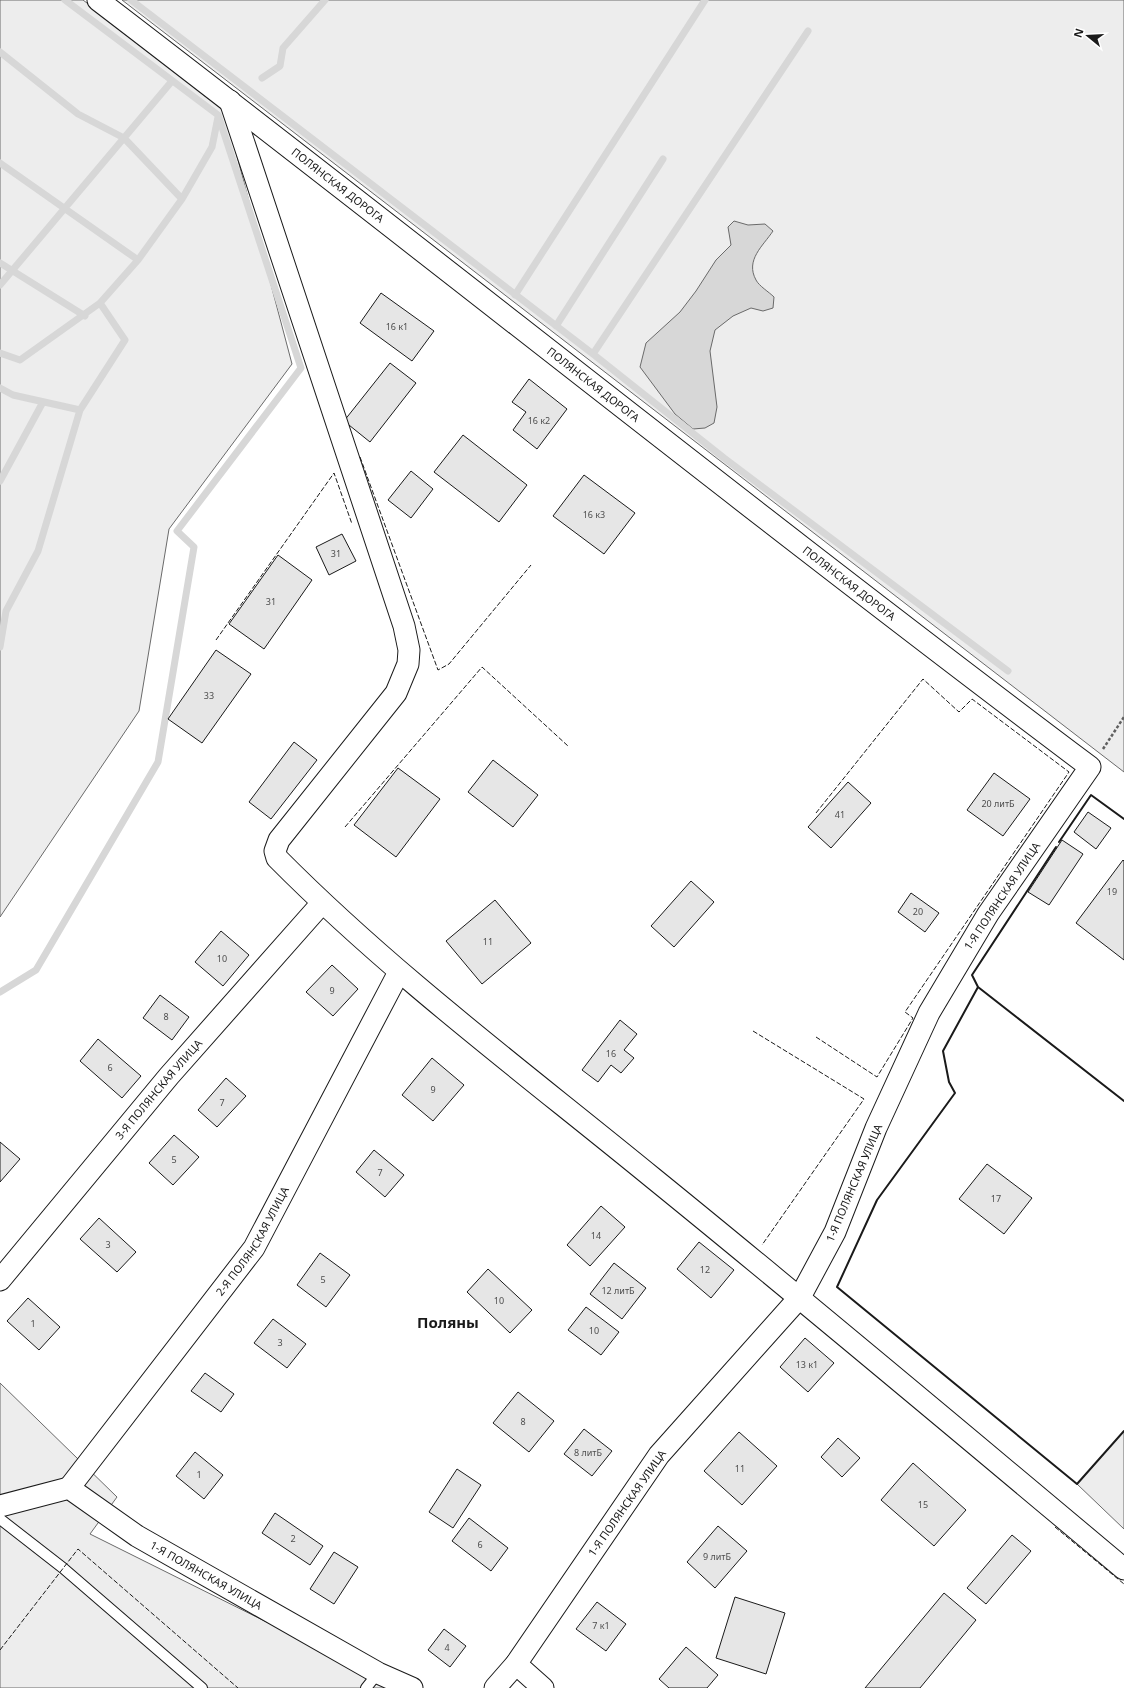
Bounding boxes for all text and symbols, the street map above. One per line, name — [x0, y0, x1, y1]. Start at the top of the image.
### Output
north arrow — [1068, 16, 1108, 56]
text: N — [1069, 26, 1087, 39]
street label: ПОЛЯНСКАЯ ДОРОГА — [289, 144, 388, 226]
house number: 16 к1 — [386, 320, 408, 333]
street label: ПОЛЯНСКАЯ ДОРОГА — [544, 343, 644, 426]
house number: 16 к2 — [528, 414, 550, 427]
house number: 16 к3 — [583, 508, 605, 521]
street label: ПОЛЯНСКАЯ ДОРОГА — [800, 542, 900, 624]
house number: 31 — [331, 547, 341, 560]
house number: 31 — [266, 595, 276, 608]
house number: 33 — [204, 689, 214, 702]
house number: 20 литБ — [981, 797, 1015, 810]
house number: 41 — [835, 808, 845, 821]
street label: 1-Я ПОЛЯНСКАЯ УЛИЦА — [960, 838, 1044, 952]
house number: 19 — [1107, 885, 1117, 898]
house number: 20 — [913, 905, 923, 918]
house number: 11 — [483, 935, 493, 948]
house number: 10 — [217, 952, 227, 965]
house number: 9 — [329, 984, 335, 997]
house number: 8 — [163, 1010, 169, 1023]
street label: 3-Я ПОЛЯНСКАЯ УЛИЦА — [112, 1035, 206, 1142]
house number: 16 — [606, 1047, 616, 1060]
house number: 6 — [107, 1061, 113, 1074]
house number: 9 — [430, 1083, 436, 1096]
house number: 7 — [219, 1096, 225, 1109]
street label: 1-Я ПОЛЯНСКАЯ УЛИЦА — [822, 1121, 886, 1244]
house number: 5 — [171, 1153, 177, 1166]
house number: 7 — [377, 1166, 383, 1179]
street label: 2-Я ПОЛЯНСКАЯ УЛИЦА — [212, 1183, 292, 1299]
house number: 17 — [991, 1192, 1001, 1205]
house number: 14 — [591, 1229, 601, 1242]
house number: 3 — [105, 1238, 111, 1251]
house number: 12 — [700, 1263, 710, 1276]
house number: 5 — [320, 1273, 326, 1286]
house number: 12 литБ — [601, 1284, 635, 1297]
house number: 10 — [494, 1294, 504, 1307]
district label: Поляны — [417, 1312, 479, 1332]
house number: 1 — [30, 1317, 36, 1330]
house number: 10 — [589, 1324, 599, 1337]
house number: 3 — [277, 1336, 283, 1349]
house number: 13 к1 — [796, 1358, 818, 1371]
house number: 8 — [520, 1415, 526, 1428]
house number: 8 литБ — [574, 1446, 603, 1459]
street label: 1-Я ПОЛЯНСКАЯ УЛИЦА — [584, 1446, 670, 1559]
house number: 11 — [735, 1462, 745, 1475]
house number: 1 — [196, 1468, 202, 1481]
house number: 15 — [918, 1498, 928, 1511]
house number: 2 — [290, 1532, 296, 1545]
street label: 1-Я ПОЛЯНСКАЯ УЛИЦА — [147, 1537, 266, 1613]
house number: 6 — [477, 1538, 483, 1551]
house number: 9 литБ — [703, 1550, 732, 1563]
house number: 7 к1 — [592, 1619, 610, 1632]
house number: 4 — [444, 1641, 450, 1654]

